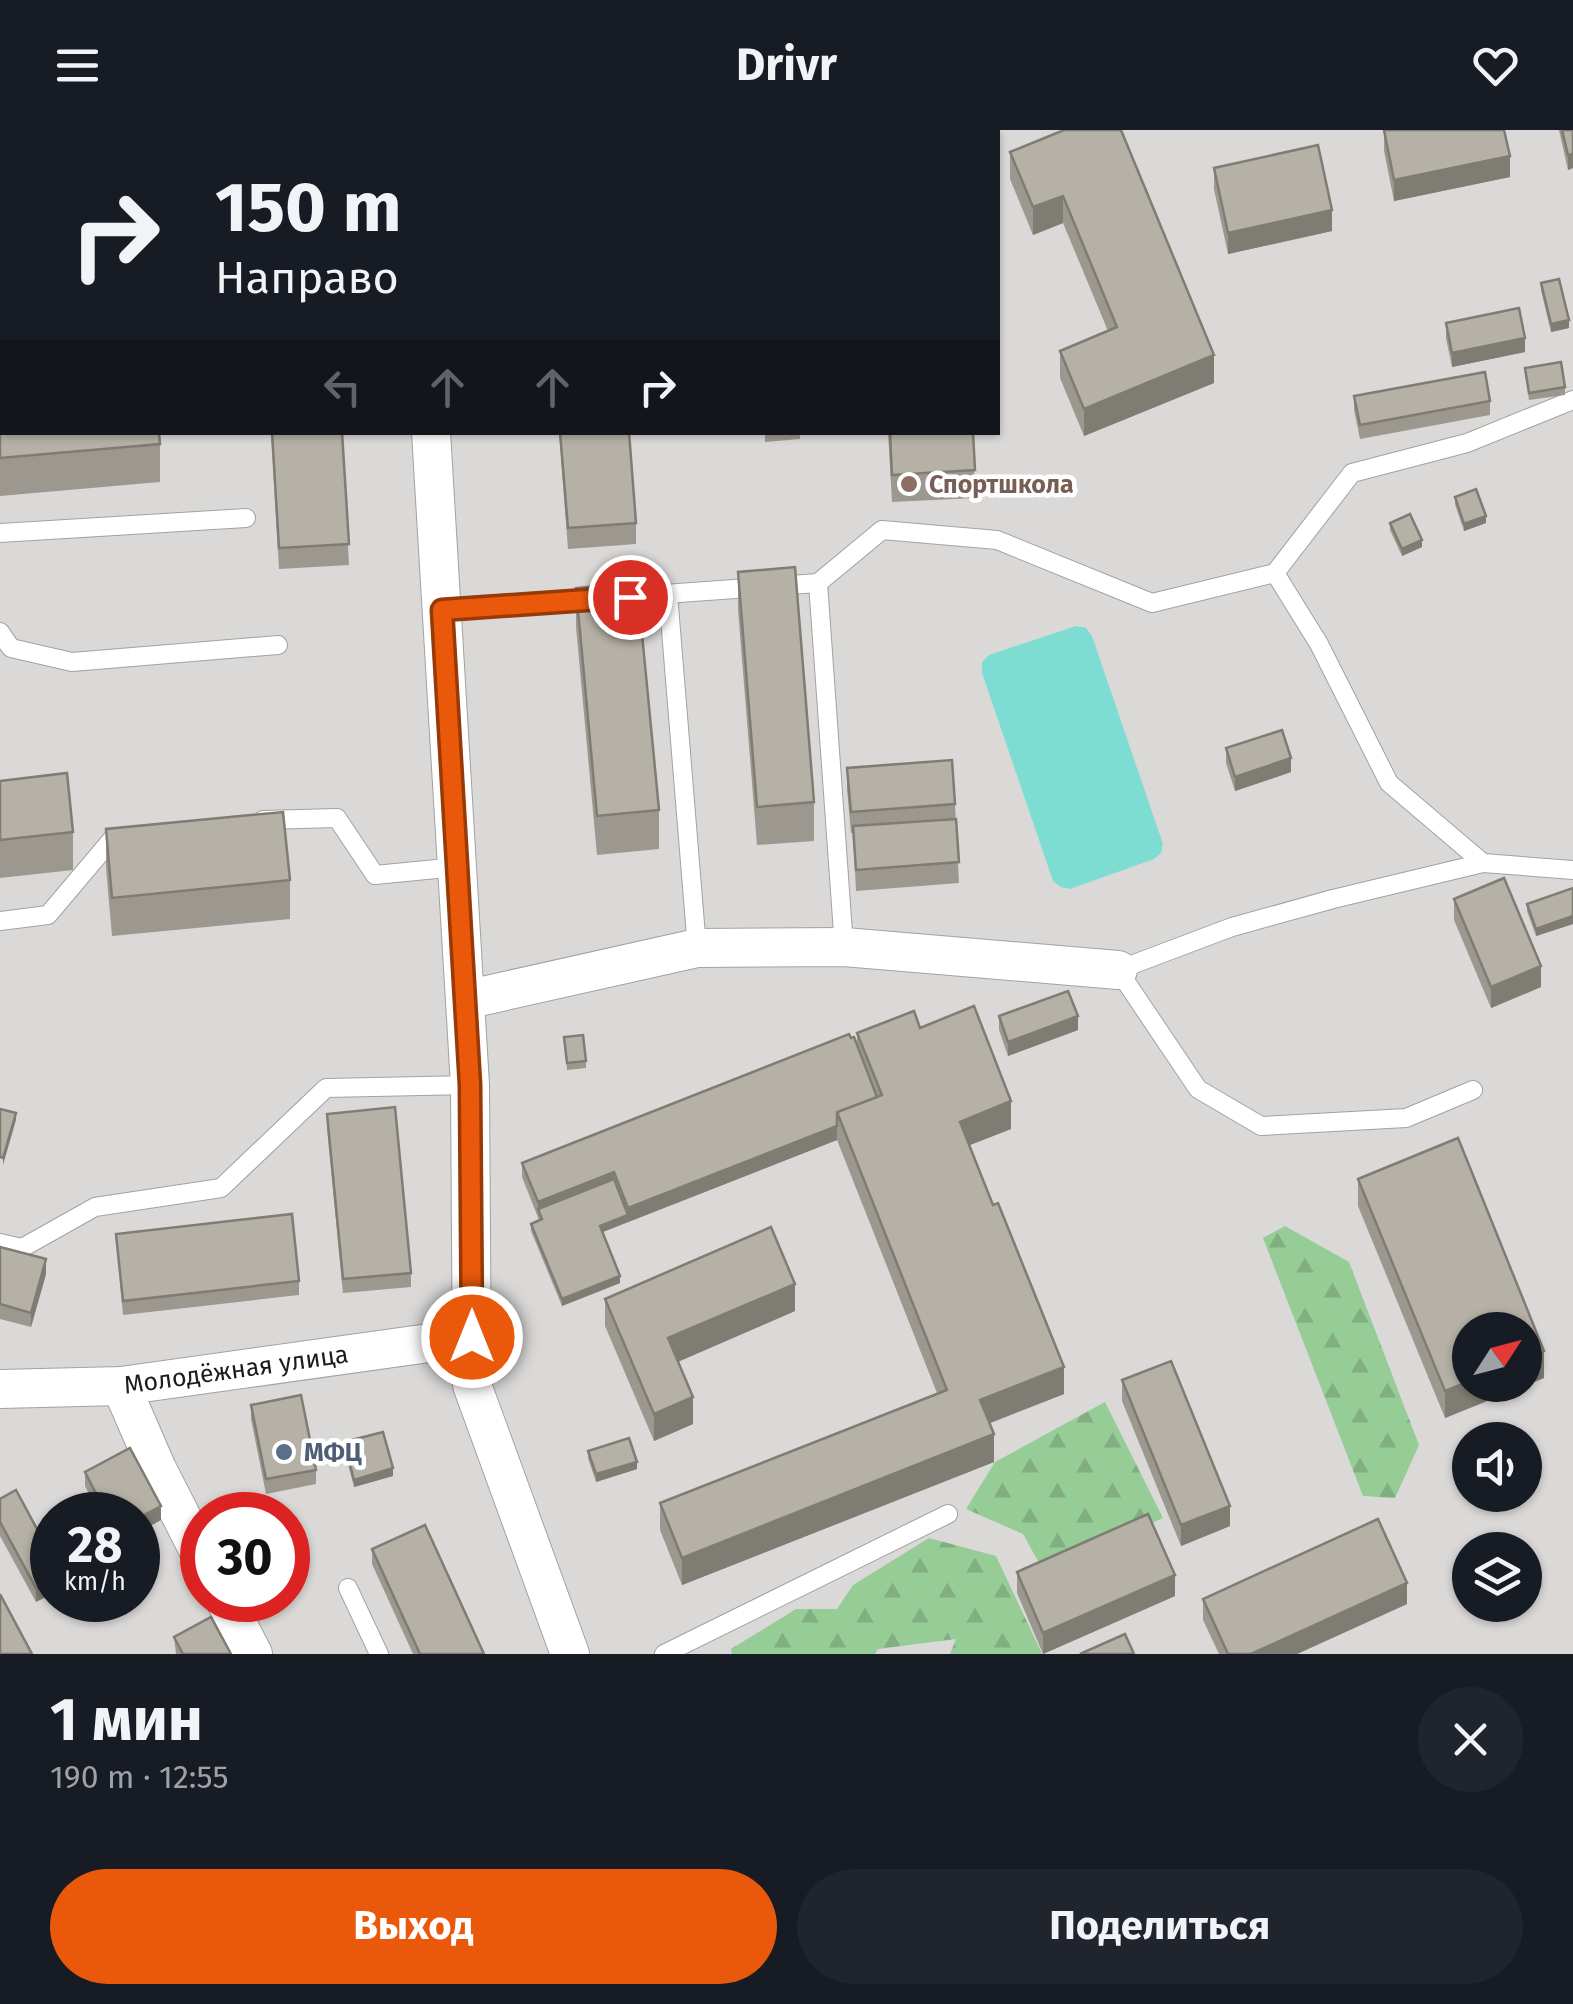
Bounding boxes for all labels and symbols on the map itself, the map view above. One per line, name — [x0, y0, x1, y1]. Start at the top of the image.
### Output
place label: Спортшкола — [929, 470, 1074, 500]
marker: Спортшкола — [898, 473, 920, 495]
pin — [588, 555, 673, 640]
position arrow — [420, 1285, 524, 1389]
north arrow — [1452, 1312, 1542, 1402]
street label: Молодёжная улица — [122, 1339, 350, 1401]
place label: МФЦ — [304, 1438, 362, 1468]
marker: МФЦ — [273, 1441, 295, 1463]
speed limit sign: 30 — [180, 1492, 310, 1622]

